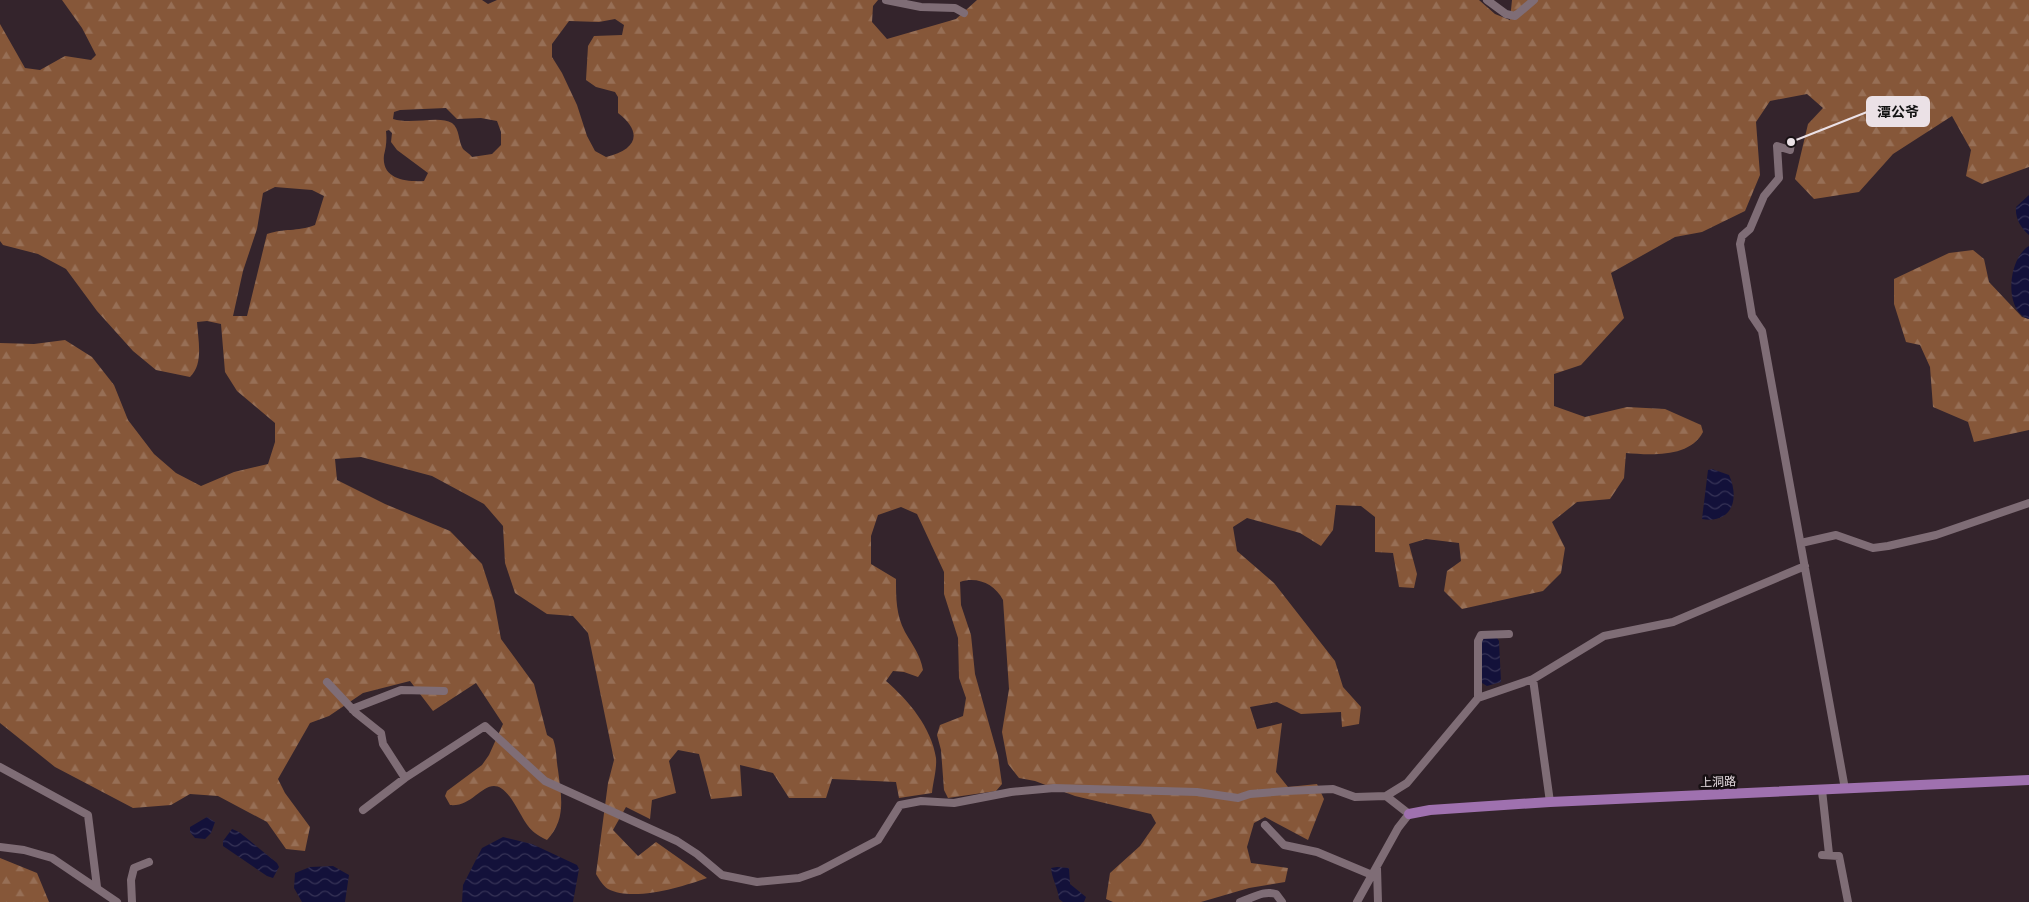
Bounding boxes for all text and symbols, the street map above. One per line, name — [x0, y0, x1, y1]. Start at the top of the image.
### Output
callout: 潭公爷 — [1867, 97, 1929, 126]
text: 潭公爷 — [1877, 103, 1919, 121]
street label: 上洞路 — [1700, 773, 1736, 790]

